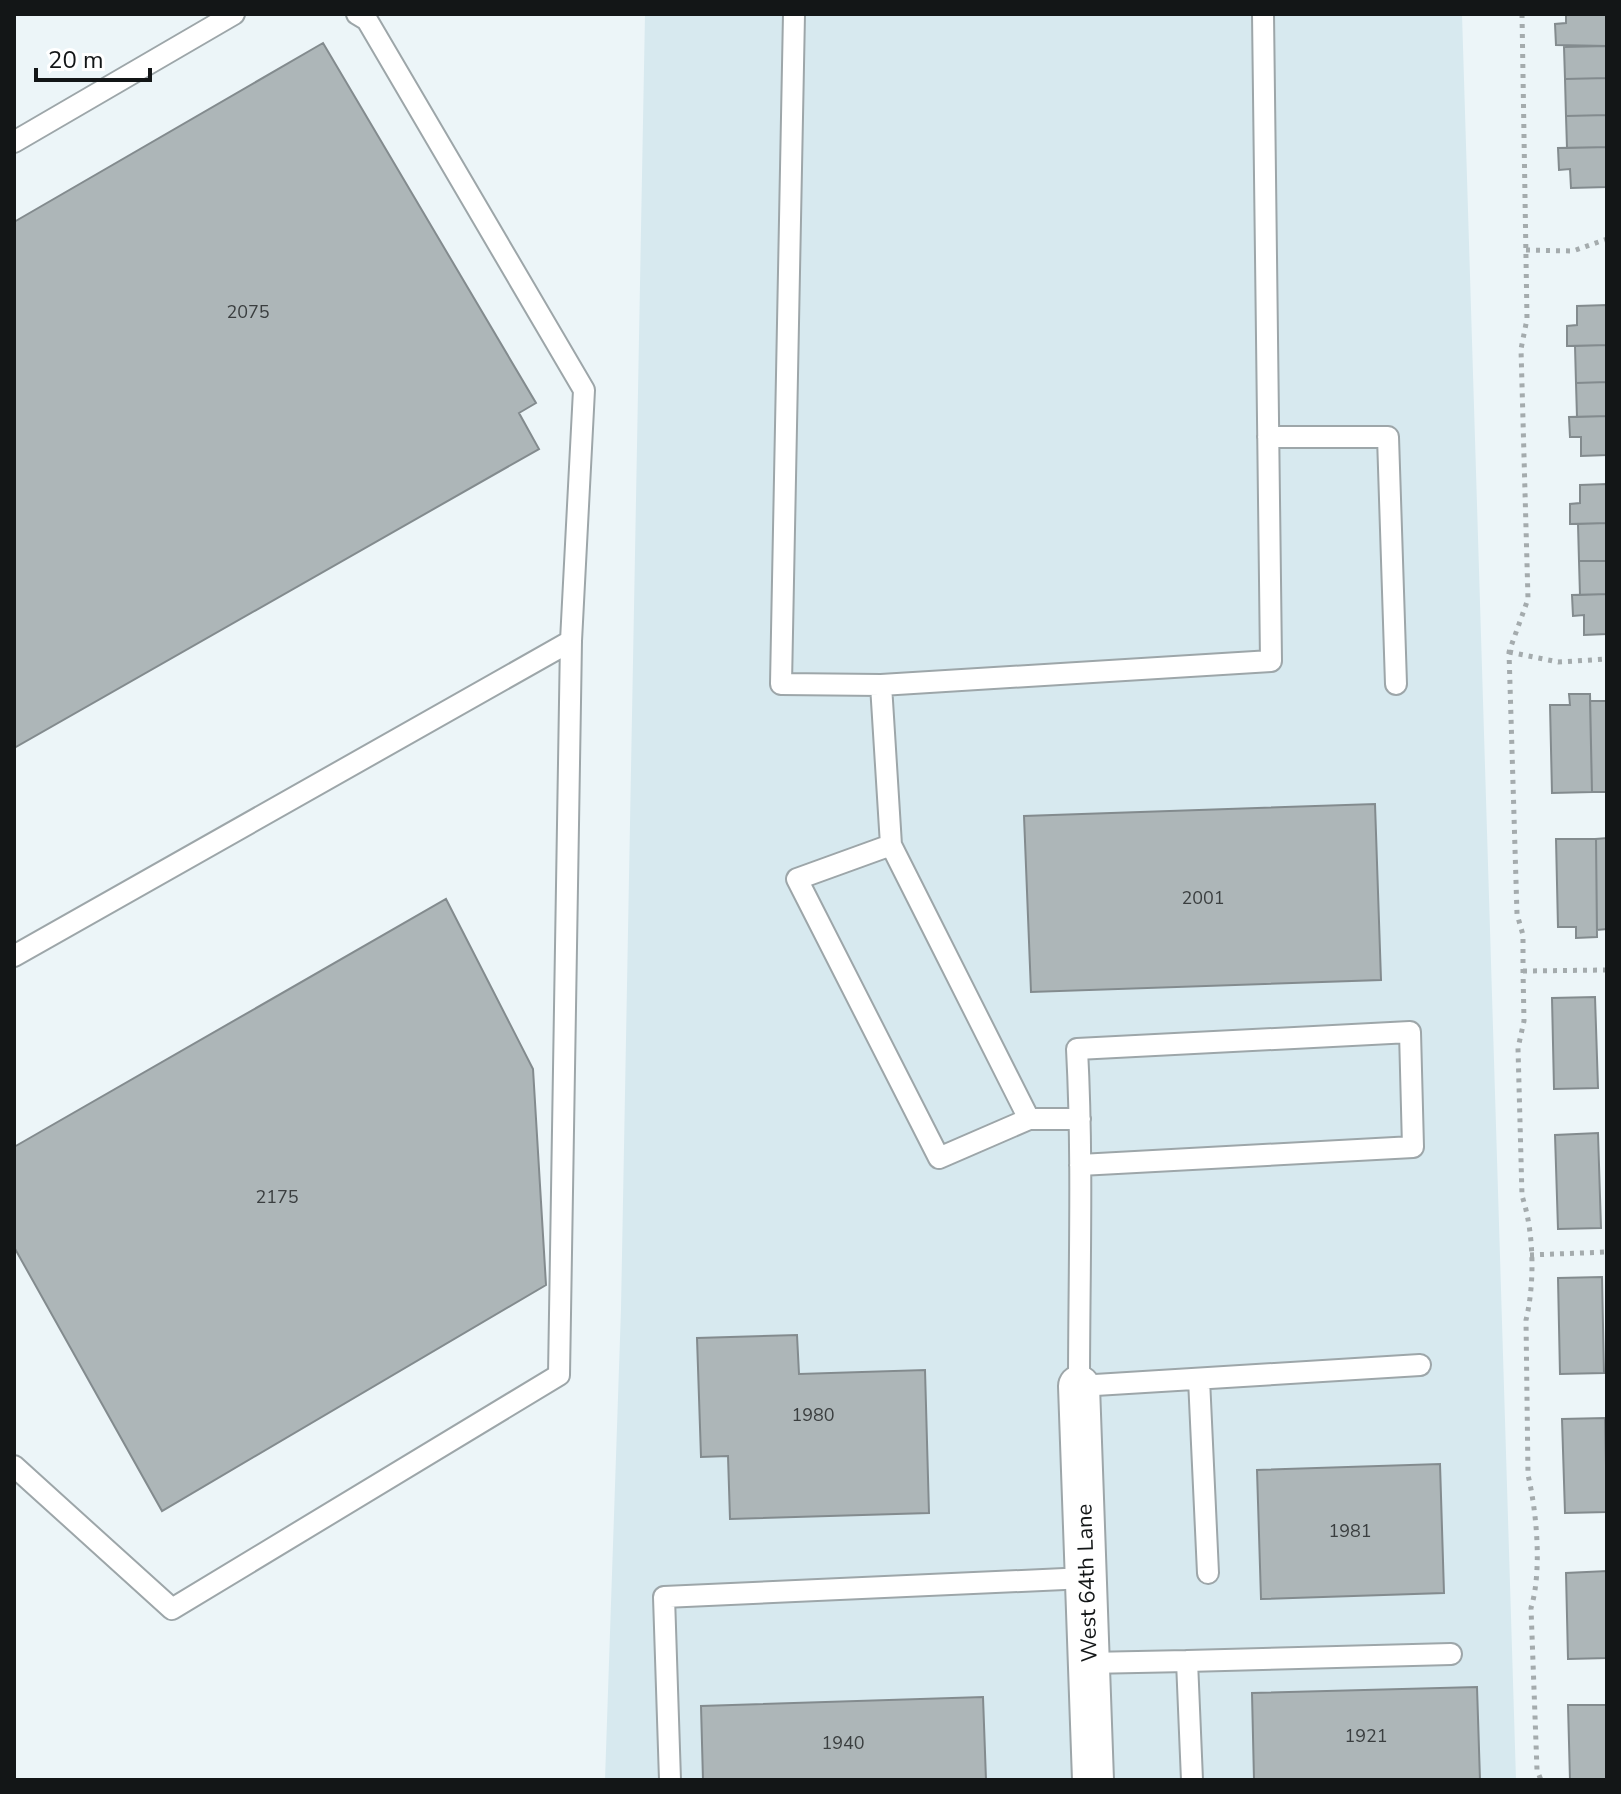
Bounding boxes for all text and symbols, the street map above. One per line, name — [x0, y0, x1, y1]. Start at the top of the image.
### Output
scale bar — [36, 32, 150, 82]
text: 20 m — [48, 44, 104, 76]
house number: 2075 — [226, 300, 270, 324]
house number: 2001 — [1181, 886, 1225, 910]
house number: 2175 — [255, 1185, 299, 1209]
house number: 1980 — [791, 1403, 835, 1427]
street label: West 64th Lane — [1069, 1503, 1105, 1663]
house number: 1981 — [1328, 1519, 1372, 1543]
house number: 1921 — [1344, 1724, 1388, 1748]
house number: 1940 — [821, 1731, 865, 1755]

